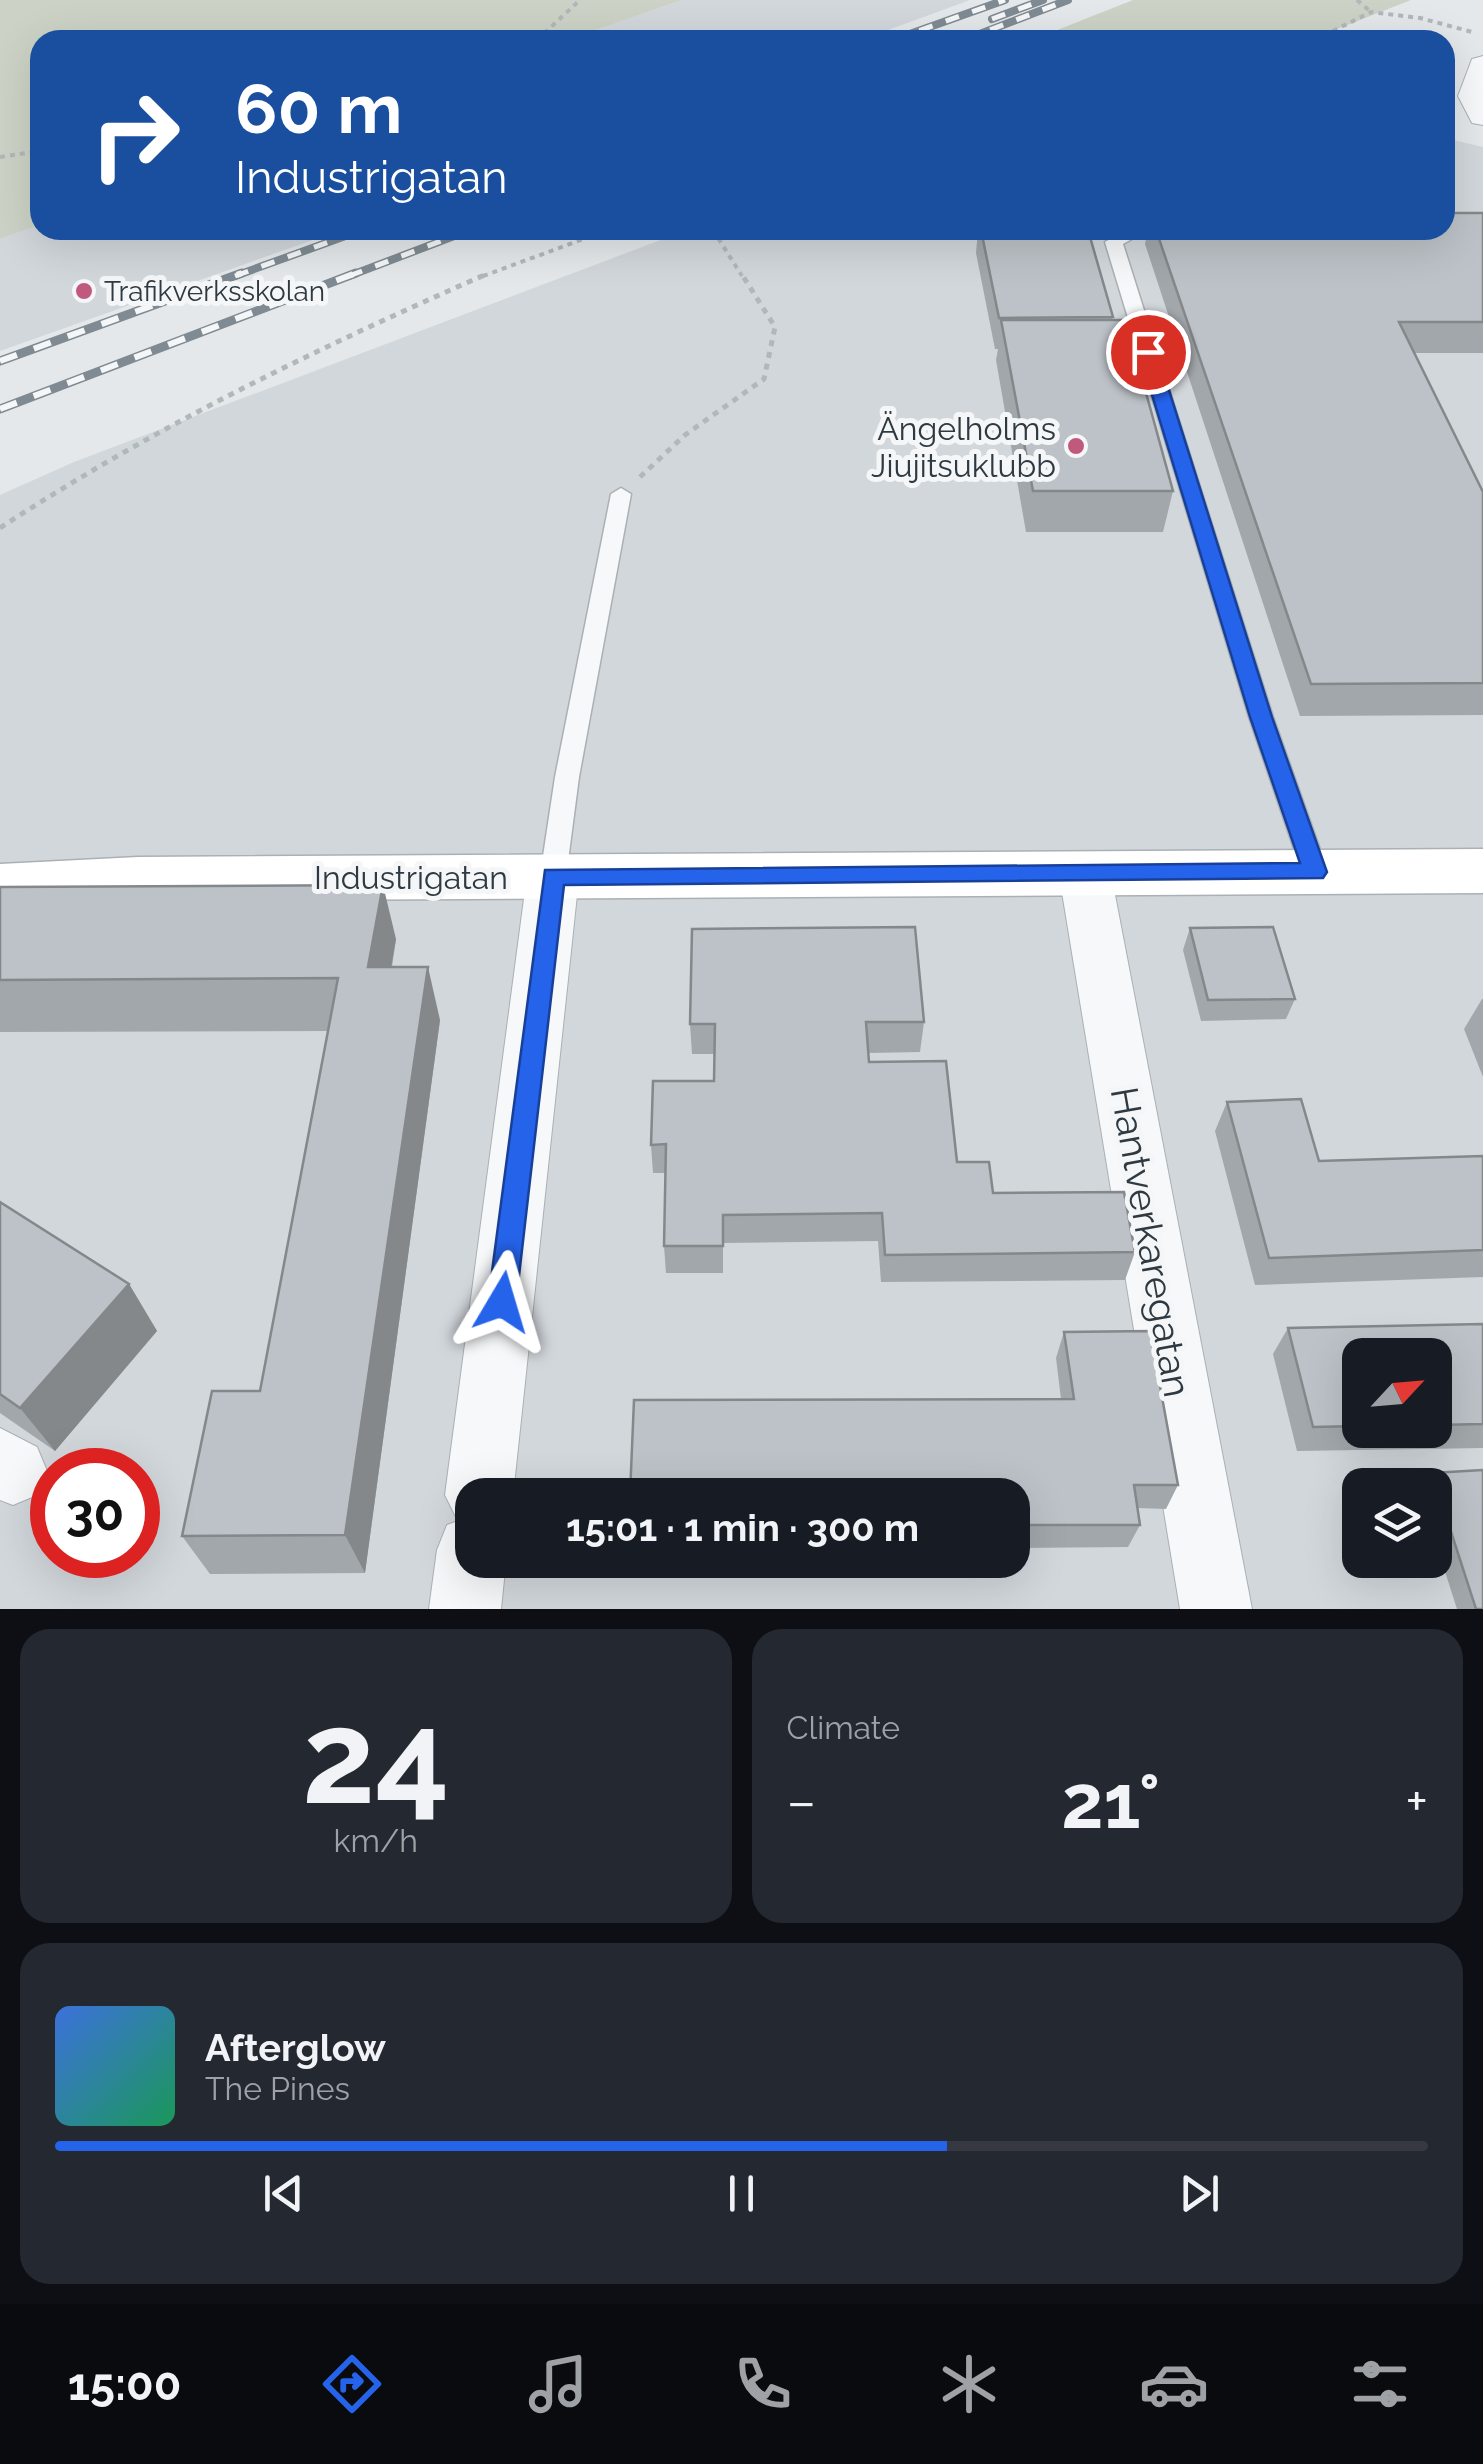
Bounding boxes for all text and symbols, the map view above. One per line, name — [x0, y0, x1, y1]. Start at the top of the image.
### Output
text: 60 m — [235, 67, 402, 149]
icon: right — [70, 70, 200, 200]
text: Industrigatan — [235, 151, 508, 204]
place label: Trafikverksskolan — [104, 275, 325, 308]
marker: Trafikverksskolan — [73, 280, 95, 302]
pin — [1106, 310, 1191, 395]
icon: arrive — [1121, 325, 1176, 380]
place label: Ängelholms Jiujitsuklubb — [871, 410, 1056, 484]
marker: Ängelholms Jiujitsuklubb — [1065, 435, 1087, 457]
street label: Industrigatan — [314, 859, 508, 896]
street label: Hantverkaregatan — [1102, 1084, 1200, 1400]
position arrow — [450, 1250, 554, 1354]
north arrow — [1342, 1338, 1452, 1448]
map controls — [1342, 1338, 1452, 1578]
speed limit sign: 30 — [30, 1448, 160, 1578]
button: layers — [1342, 1468, 1452, 1578]
text: 15:01 · 1 min · 300 m — [566, 1505, 919, 1550]
text: 24 — [302, 1681, 450, 1833]
text: Climate — [787, 1709, 900, 1746]
text: 21° — [1061, 1757, 1160, 1846]
text: − — [787, 1769, 816, 1834]
text: + — [1405, 1769, 1428, 1834]
text: km/h — [334, 1822, 418, 1859]
text: Afterglow — [205, 2025, 386, 2070]
text: The Pines — [205, 2070, 350, 2107]
icon: previous — [256, 2166, 311, 2221]
icon: pause — [714, 2166, 769, 2221]
icon: next — [1172, 2166, 1227, 2221]
icon: directions — [317, 2349, 387, 2419]
icon: music — [523, 2349, 593, 2419]
icon: phone — [728, 2349, 798, 2419]
icon: climate — [934, 2349, 1004, 2419]
icon: car — [1139, 2349, 1209, 2419]
icon: filters — [1345, 2349, 1415, 2419]
text: 15:00 — [68, 2358, 181, 2411]

